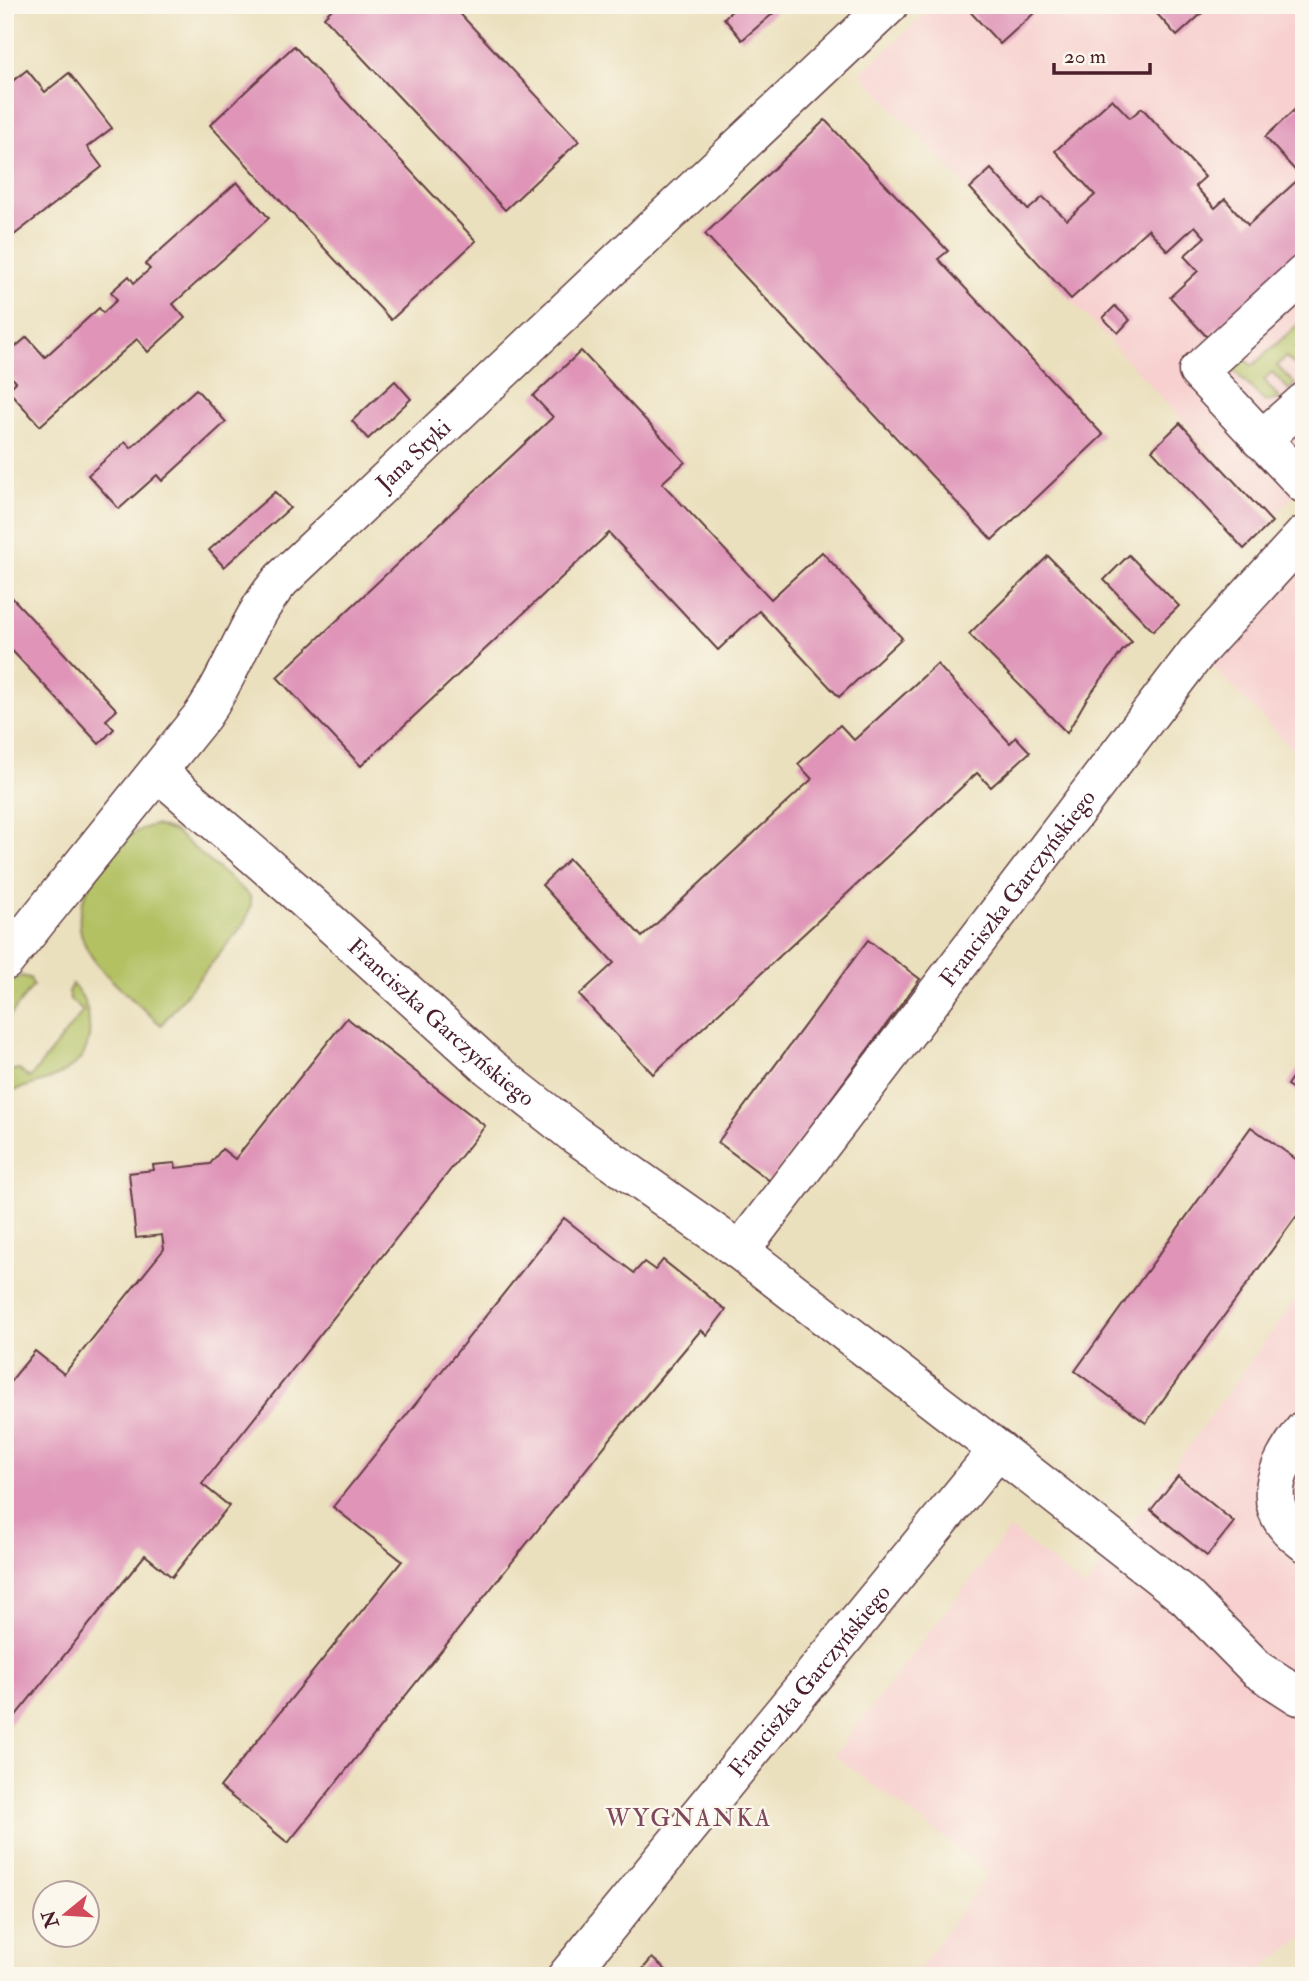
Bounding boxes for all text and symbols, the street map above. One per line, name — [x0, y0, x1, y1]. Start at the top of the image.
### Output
scale bar — [1054, 32, 1150, 76]
text: 20 m — [1064, 43, 1106, 70]
street label: Jana Styki — [369, 413, 457, 498]
street label: Franciszka Garczyńskiego — [933, 783, 1102, 992]
street label: Franciszka Garczyńskiego — [342, 932, 541, 1112]
street label: Franciszka Garczyńskiego — [722, 1579, 896, 1783]
district label: WYGNANKA — [605, 1803, 772, 1834]
north arrow — [32, 1880, 102, 1950]
text: N — [36, 1906, 65, 1932]

